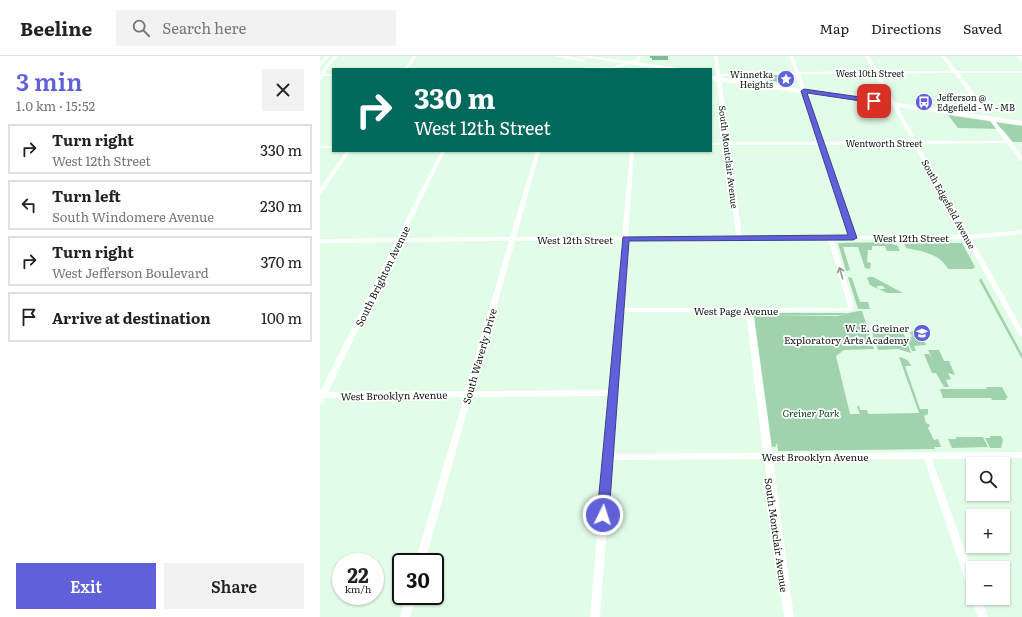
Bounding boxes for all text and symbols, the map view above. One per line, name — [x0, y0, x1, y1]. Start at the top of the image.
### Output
search box — [116, 10, 396, 46]
text: Beeline — [20, 14, 92, 42]
text: Search here — [162, 16, 246, 39]
icon: search — [130, 17, 152, 39]
text: Map — [819, 18, 849, 38]
text: Directions — [871, 18, 941, 38]
text: Saved — [963, 18, 1002, 38]
text: 3 min — [16, 63, 82, 98]
street label: West 10th Street — [836, 66, 905, 80]
place label: Winnetka Heights — [730, 67, 773, 91]
button: close — [262, 69, 304, 111]
place icon: Winnetka Heights — [776, 69, 796, 89]
text: 330 m — [414, 76, 495, 118]
icon: right — [348, 84, 400, 136]
pin — [857, 84, 891, 118]
icon: arrive — [863, 90, 885, 112]
place label: Jefferson @ Edgefield - W - MB — [937, 90, 1015, 114]
bus stop icon: Jefferson @ Edgefield - W - MB — [914, 92, 934, 112]
text: 1.0 km · 15:52 — [16, 96, 95, 115]
street label: South Montclair Avenue — [716, 105, 742, 210]
text: West 12th Street — [414, 114, 551, 141]
text: Turn right — [52, 128, 134, 151]
street label: Wentworth Street — [846, 136, 923, 150]
icon: right — [18, 138, 40, 160]
text: 330 m — [260, 138, 302, 161]
text: West 12th Street — [52, 151, 151, 170]
street label: South Edgefield Avenue — [919, 157, 980, 252]
text: Turn left — [52, 184, 121, 207]
icon: left — [18, 194, 40, 216]
text: 230 m — [260, 194, 302, 217]
text: South Windomere Avenue — [52, 207, 214, 226]
street label: South Brighton Avenue — [351, 223, 413, 329]
street label: West 12th Street — [873, 230, 949, 245]
street label: West 12th Street — [537, 232, 613, 247]
text: Turn right — [52, 240, 134, 263]
icon: right — [18, 250, 40, 272]
text: 370 m — [260, 250, 302, 273]
text: West Jefferson Boulevard — [52, 263, 209, 282]
one-way arrow — [837, 266, 844, 279]
street label: West Page Avenue — [694, 303, 778, 318]
icon: arrive — [18, 306, 40, 328]
text: Arrive at destination — [52, 306, 211, 329]
text: 100 m — [261, 306, 302, 329]
street label: South Waverly Drive — [458, 307, 500, 405]
place label: W. E. Greiner Exploratory Arts Academy — [784, 320, 909, 347]
school or university icon: W. E. Greiner Exploratory Arts Academy — [912, 323, 932, 343]
street label: West Brooklyn Avenue — [340, 387, 448, 403]
park label: Greiner Park — [783, 405, 840, 420]
street label: West Brooklyn Avenue — [762, 449, 868, 464]
map controls — [966, 457, 1010, 605]
button: search — [966, 457, 1010, 501]
street label: South Montclair Avenue — [762, 477, 792, 593]
position arrow — [582, 494, 624, 536]
button: + — [966, 509, 1010, 553]
speed limit sign: 30 — [392, 553, 444, 605]
text: 22 — [347, 559, 369, 589]
button: − — [966, 561, 1010, 605]
button: Exit — [16, 563, 156, 609]
button: Share — [164, 563, 304, 609]
text: km/h — [345, 581, 371, 596]

